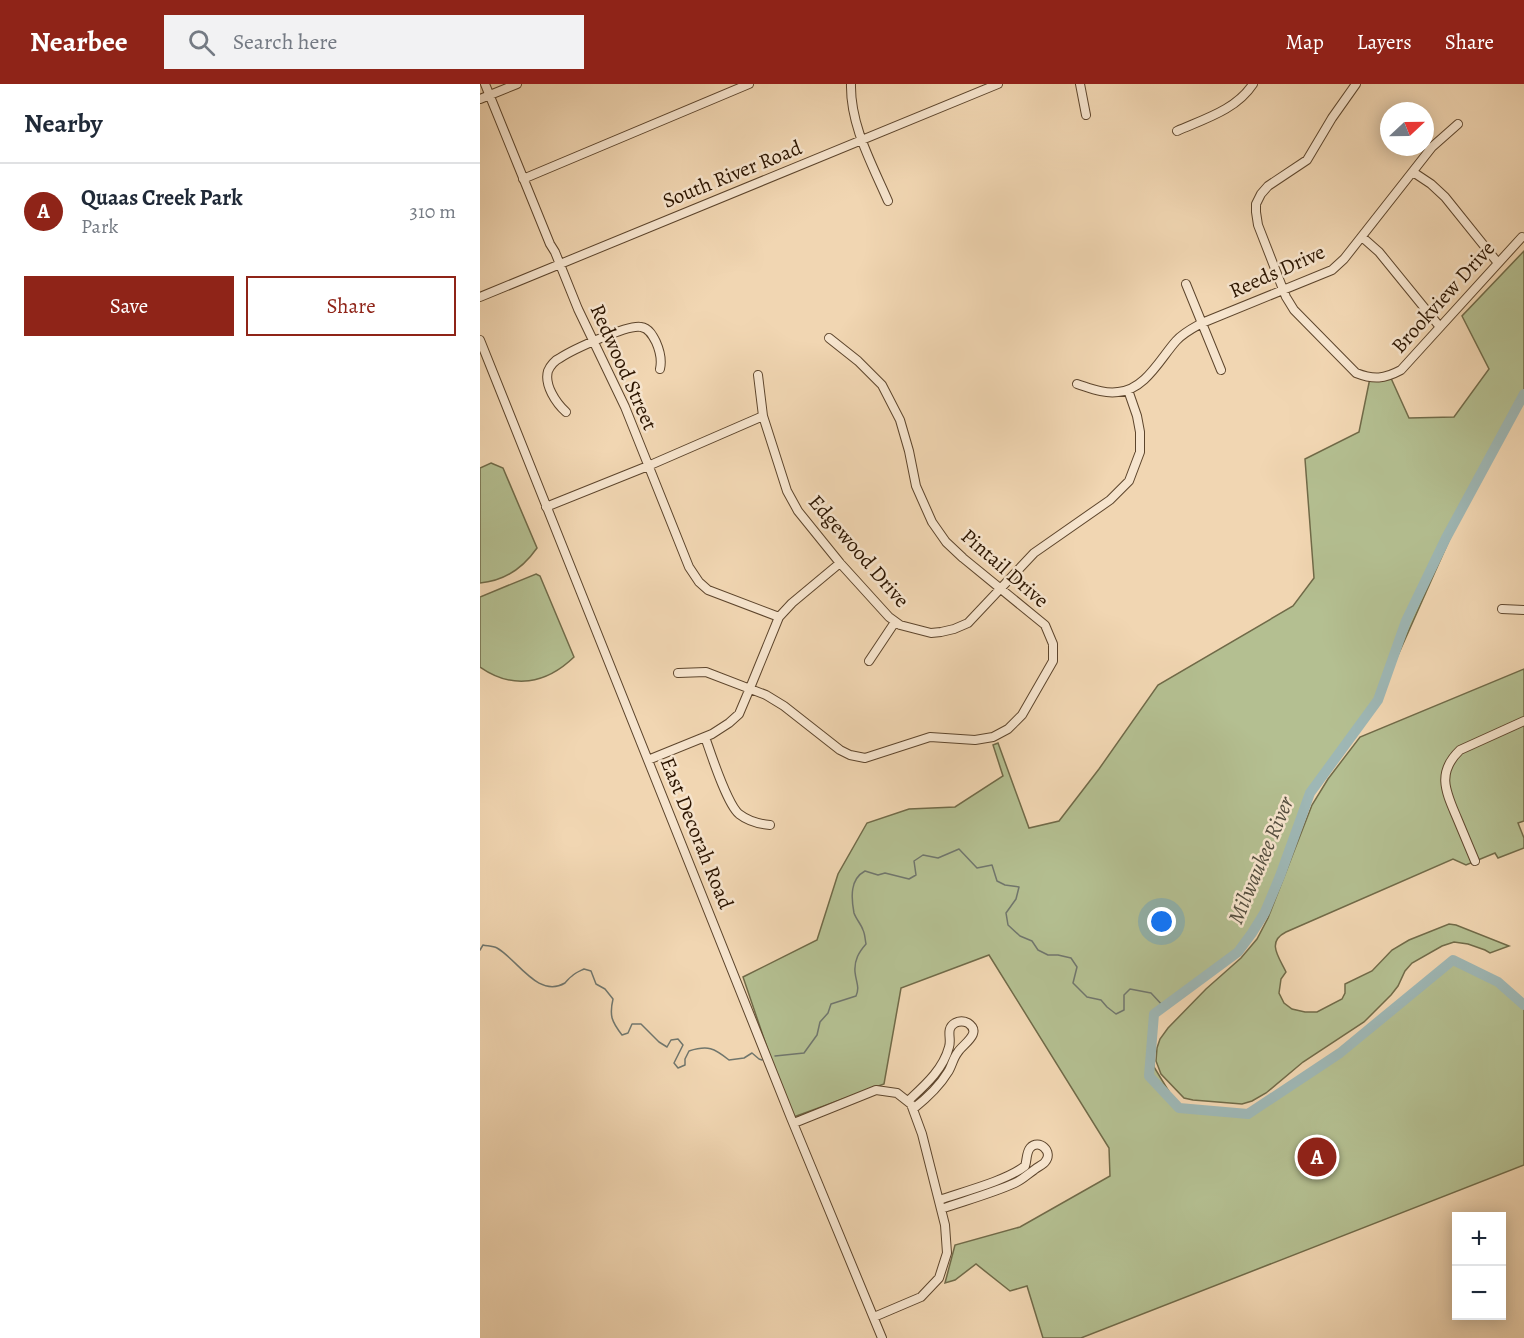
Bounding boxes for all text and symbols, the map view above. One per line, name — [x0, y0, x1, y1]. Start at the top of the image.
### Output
search box — [164, 15, 584, 69]
text: Nearbee — [30, 23, 128, 61]
icon: search — [185, 26, 218, 59]
text: Search here — [233, 27, 337, 57]
text: Map — [1285, 28, 1324, 56]
text: Layers — [1357, 28, 1412, 56]
text: Share — [1445, 28, 1494, 56]
north arrow — [1380, 102, 1434, 156]
text: Nearby — [24, 106, 103, 141]
street label: South River Road — [658, 133, 806, 215]
text: Quaas Creek Park — [81, 183, 243, 213]
text: A — [37, 198, 50, 225]
text: 310 m — [410, 198, 456, 225]
text: Park — [81, 213, 119, 240]
street label: Brookview Drive — [1385, 235, 1501, 359]
street label: Reeds Drive — [1225, 237, 1329, 305]
button: Save — [24, 276, 234, 336]
button: Share — [246, 276, 456, 336]
street label: Redwood Street — [584, 299, 664, 435]
street label: Edgewood Drive — [802, 489, 916, 613]
street label: Pintail Drive — [955, 522, 1055, 614]
street label: East Decorah Road — [654, 753, 740, 914]
water label: Milwaukee River — [1221, 791, 1302, 929]
your location — [1147, 907, 1176, 936]
pin: A — [1298, 1134, 1336, 1180]
map controls — [1452, 1212, 1506, 1320]
button: + — [1452, 1212, 1506, 1266]
button: − — [1452, 1266, 1506, 1320]

